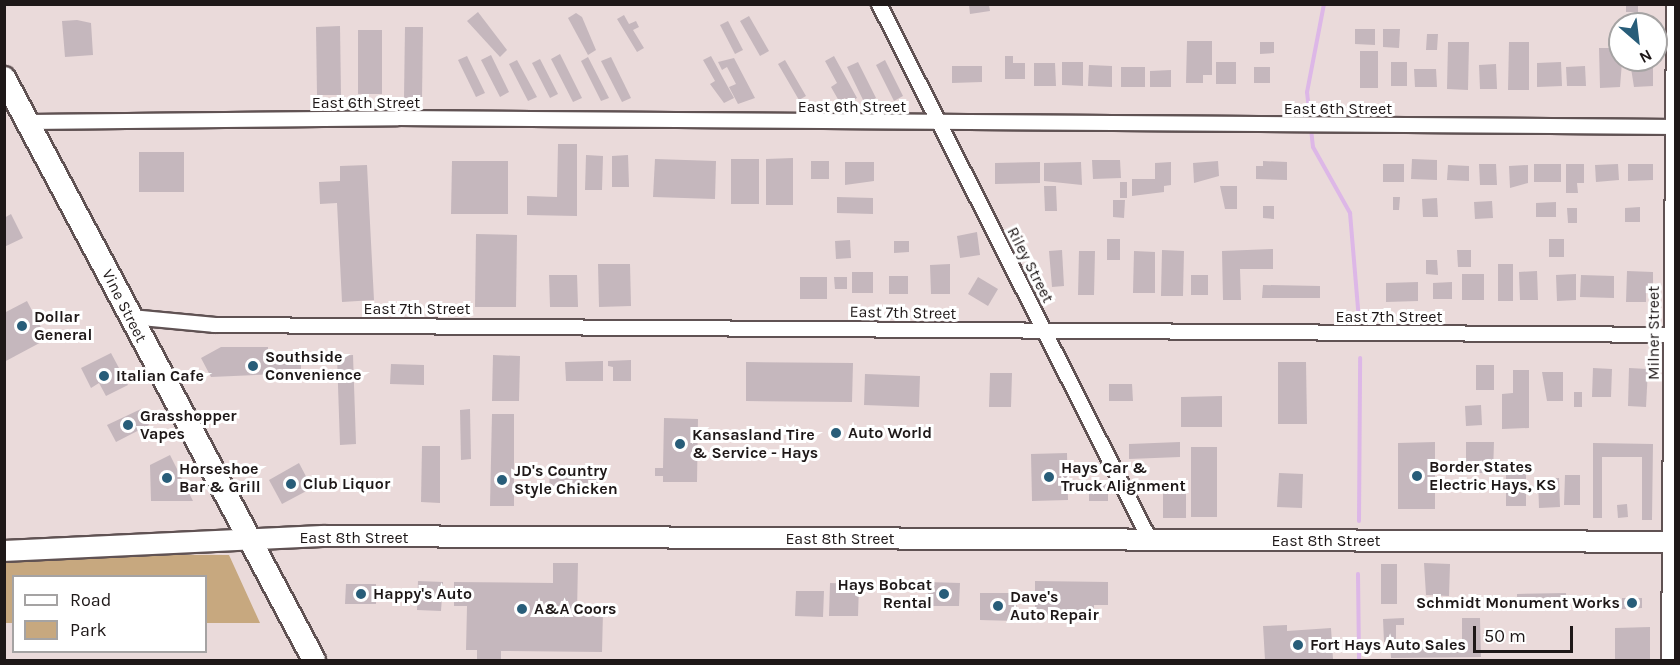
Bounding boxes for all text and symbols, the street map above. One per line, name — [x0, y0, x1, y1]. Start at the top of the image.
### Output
north arrow — [1608, 12, 1668, 72]
text: N — [1636, 45, 1655, 68]
street label: East 6th Street — [312, 93, 420, 113]
street label: East 6th Street — [798, 97, 906, 117]
street label: East 6th Street — [1284, 99, 1392, 119]
street label: Riley Street — [1003, 224, 1057, 306]
street label: Vine Street — [97, 266, 151, 346]
street label: Milner Street — [1644, 286, 1664, 380]
street label: East 7th Street — [364, 299, 470, 319]
street label: East 7th Street — [849, 302, 957, 324]
place label: Dollar General — [34, 307, 92, 345]
street label: East 7th Street — [1336, 307, 1442, 327]
marker: Dollar General — [15, 319, 29, 333]
place label: Southside Convenience — [265, 347, 362, 385]
marker: Southside Convenience — [246, 359, 260, 373]
place label: Italian Cafe — [116, 366, 204, 386]
marker: Italian Cafe — [97, 369, 111, 383]
place label: Grasshopper Vapes — [140, 406, 237, 444]
marker: Grasshopper Vapes — [121, 418, 135, 432]
place label: Auto World — [848, 423, 932, 443]
place label: Kansasland Tire & Service - Hays — [692, 425, 818, 463]
marker: Auto World — [829, 426, 843, 440]
marker: Kansasland Tire & Service - Hays — [673, 437, 687, 451]
place label: Border States Electric Hays, KS — [1429, 457, 1556, 495]
place label: Hays Car & Truck Alignment — [1061, 458, 1186, 496]
place label: Horseshoe Bar & Grill — [179, 459, 261, 497]
place label: JD's Country Style Chicken — [514, 461, 618, 499]
marker: Border States Electric Hays, KS — [1410, 469, 1424, 483]
marker: Hays Car & Truck Alignment — [1042, 470, 1056, 484]
marker: Horseshoe Bar & Grill — [160, 471, 174, 485]
marker: JD's Country Style Chicken — [495, 473, 509, 487]
place label: Club Liquor — [303, 474, 390, 494]
marker: Club Liquor — [284, 477, 298, 491]
street label: East 8th Street — [299, 528, 409, 548]
street label: East 8th Street — [785, 529, 895, 549]
street label: East 8th Street — [1271, 531, 1381, 551]
legend — [12, 575, 207, 653]
place label: Hays Bobcat Rental — [837, 575, 932, 613]
place label: Happy's Auto — [373, 584, 472, 604]
marker: Happy's Auto — [354, 587, 368, 601]
marker: Hays Bobcat Rental — [937, 587, 951, 601]
place label: Dave's Auto Repair — [1010, 587, 1099, 625]
text: Road — [70, 589, 111, 611]
place label: Schmidt Monument Works — [1416, 593, 1620, 613]
marker: Schmidt Monument Works — [1625, 596, 1639, 610]
place label: A&A Coors — [534, 599, 616, 619]
marker: Dave's Auto Repair — [991, 599, 1005, 613]
marker: A&A Coors — [515, 602, 529, 616]
scale bar — [1476, 614, 1576, 652]
text: Park — [70, 619, 107, 641]
text: 50 m — [1484, 625, 1526, 647]
place label: Fort Hays Auto Sales — [1310, 635, 1466, 655]
marker: Fort Hays Auto Sales — [1291, 638, 1305, 652]

